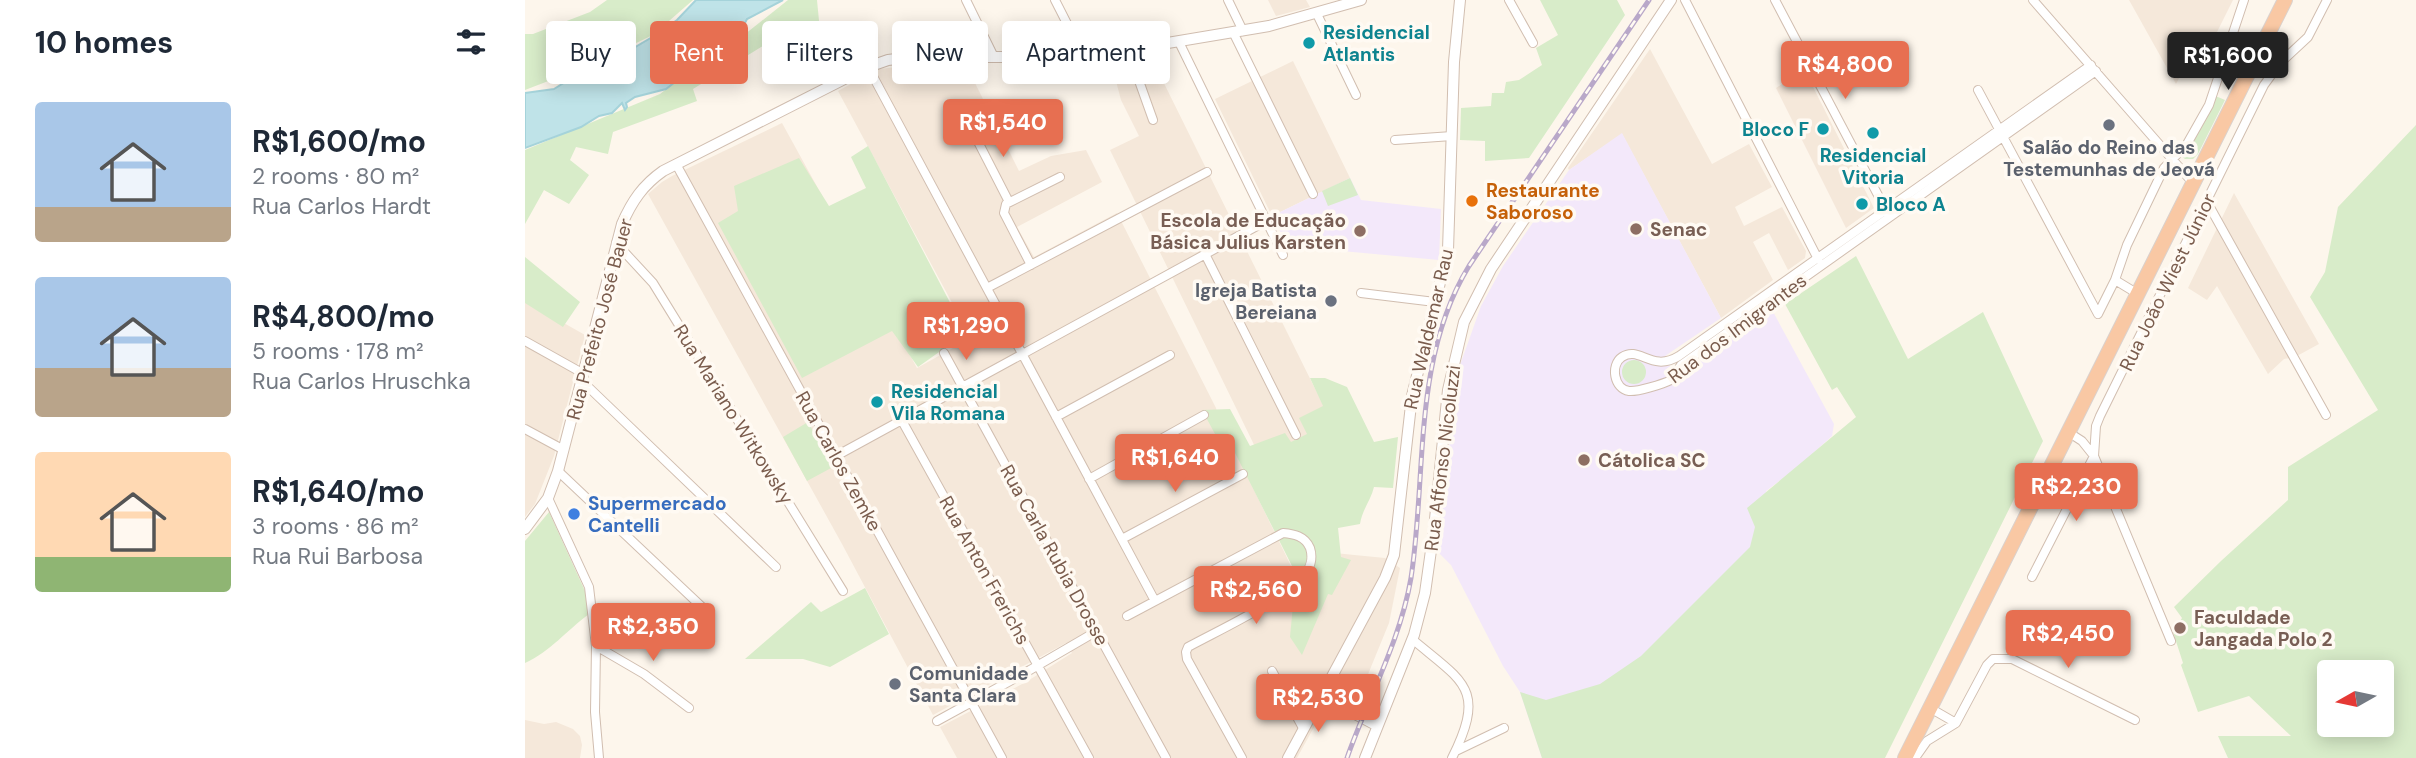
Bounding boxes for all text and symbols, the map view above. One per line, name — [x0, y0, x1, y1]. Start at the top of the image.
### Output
place label: Residencial Atlantis — [1323, 20, 1430, 67]
chip: Buy — [546, 21, 636, 84]
chip: Rent — [650, 21, 748, 84]
chip: Filters — [762, 21, 878, 84]
chip: New — [892, 21, 988, 84]
chip: Apartment — [1002, 21, 1170, 84]
text: 10 homes — [35, 23, 173, 62]
icon: filters — [452, 23, 490, 61]
pin: R$1,600 — [2163, 32, 2293, 92]
marker: Residencial Atlantis — [1301, 35, 1317, 51]
text: R$1,600 — [2183, 40, 2273, 70]
pin: R$4,800 — [1780, 42, 1910, 101]
text: R$4,800 — [1797, 49, 1893, 79]
pin: R$1,540 — [938, 100, 1068, 159]
text: R$1,540 — [959, 107, 1047, 137]
place label: Bloco F — [1742, 117, 1809, 142]
marker: Salão do Reino das Testemunhas de Jeová — [2101, 117, 2117, 133]
marker: Bloco F — [1815, 121, 1831, 137]
text: R$1,600/mo — [252, 122, 426, 161]
marker: Residencial Vitoria — [1865, 125, 1881, 141]
icon: home — [91, 130, 175, 214]
place label: Salão do Reino das Testemunhas de Jeová — [2003, 135, 2215, 182]
place label: Residencial Vitoria — [1820, 143, 1926, 190]
text: 2 rooms · 80 m² — [252, 161, 419, 191]
place label: Restaurante Saboroso — [1486, 178, 1600, 225]
street label: Rua João Wiest Júnior — [2114, 189, 2221, 375]
text: Rua Carlos Hardt — [252, 191, 431, 221]
place label: Bloco A — [1876, 192, 1946, 217]
marker: Restaurante Saboroso — [1464, 193, 1480, 209]
marker: Bloco A — [1854, 196, 1870, 212]
place label: Escola de Educação Básica Julius Karsten — [1150, 208, 1346, 255]
street label: Rua Prefeito José Bauer — [561, 216, 638, 423]
place label: Senac — [1650, 217, 1707, 242]
marker: Senac — [1628, 221, 1644, 237]
marker: Escola de Educação Básica Julius Karsten — [1352, 223, 1368, 239]
street label: Rua Waldemar Rau — [1398, 246, 1459, 412]
street label: Rua dos Imigrantes — [1663, 268, 1812, 389]
place label: Igreja Batista Bereiana — [1195, 278, 1317, 325]
marker: Igreja Batista Bereiana — [1323, 293, 1339, 309]
text: R$4,800/mo — [252, 297, 435, 336]
pin: R$1,290 — [901, 302, 1031, 362]
icon: home — [91, 305, 175, 389]
text: R$1,290 — [923, 310, 1009, 340]
street label: Rua Mariano Witkowsky — [668, 320, 799, 509]
text: 5 rooms · 178 m² — [252, 336, 424, 366]
street label: Rua Affonso Nicoluzzi — [1419, 364, 1466, 553]
text: Rua Carlos Hruschka — [252, 366, 471, 396]
place label: Residencial Vila Romana — [891, 379, 1005, 426]
street label: Rua Carlos Zemke — [790, 387, 887, 536]
marker: Residencial Vila Romana — [869, 394, 885, 410]
pin: R$1,640 — [1110, 434, 1240, 494]
text: R$1,640 — [1131, 442, 1219, 472]
place label: Cátolica SC — [1598, 448, 1706, 473]
marker: Cátolica SC — [1576, 452, 1592, 468]
street label: Rua Carla Rubia Drosse — [994, 460, 1115, 650]
pin: R$2,230 — [2011, 463, 2141, 523]
text: R$2,230 — [2031, 471, 2121, 501]
text: R$1,640/mo — [252, 472, 425, 511]
icon: home — [91, 480, 175, 564]
place label: Supermercado Cantelli — [588, 491, 726, 538]
street label: Rua Anton Frerichs — [933, 492, 1036, 649]
marker: Supermercado Cantelli — [566, 506, 582, 522]
text: 3 rooms · 86 m² — [252, 511, 419, 541]
text: Rua Rui Barbosa — [252, 541, 423, 571]
pin: R$2,560 — [1191, 566, 1321, 626]
text: R$2,560 — [1210, 574, 1302, 604]
pin: R$2,350 — [588, 604, 718, 663]
place label: Faculdade Jangada Polo 2 — [2194, 605, 2333, 652]
pin: R$2,450 — [2003, 610, 2133, 670]
text: R$2,350 — [607, 611, 699, 641]
text: R$2,450 — [2022, 618, 2114, 648]
marker: Faculdade Jangada Polo 2 — [2172, 620, 2188, 636]
north arrow — [2317, 660, 2394, 737]
map controls — [2317, 660, 2394, 737]
place label: Comunidade Santa Clara — [909, 661, 1029, 708]
pin: R$2,530 — [1253, 674, 1383, 734]
marker: Comunidade Santa Clara — [887, 676, 903, 692]
text: R$2,530 — [1272, 682, 1364, 712]

